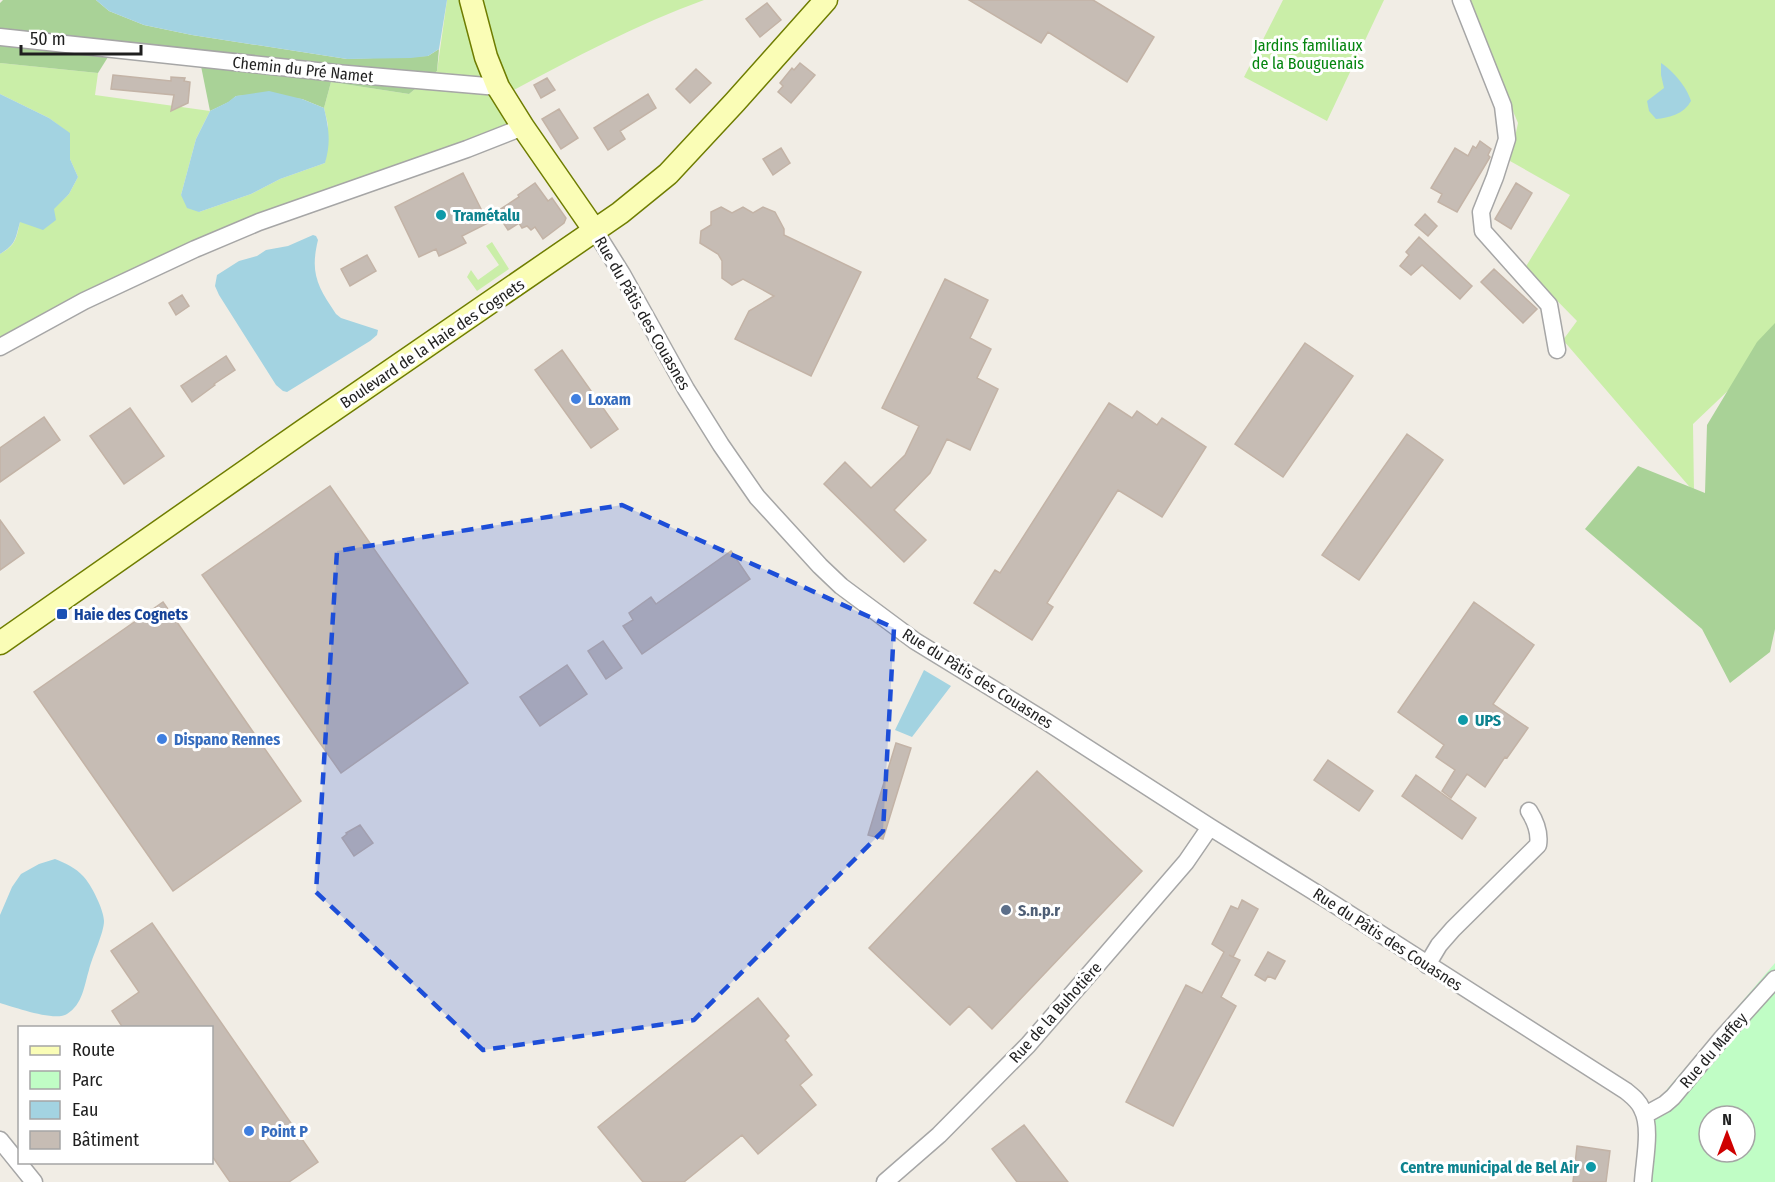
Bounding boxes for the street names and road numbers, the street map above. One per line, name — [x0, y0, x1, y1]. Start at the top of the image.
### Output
street label: Chemin du Pré Namet — [232, 53, 375, 86]
street label: Rue du Pâtis des Couasnes — [591, 233, 694, 394]
street label: Boulevard de la Haie des Cognets — [337, 274, 528, 412]
street label: Rue du Pâtis des Couasnes — [899, 624, 1057, 733]
street label: Rue du Pâtis des Couasnes — [1310, 884, 1466, 995]
street label: Rue de la Buhotière — [1005, 958, 1106, 1067]
street label: Rue du Maffey — [1676, 1008, 1752, 1092]

